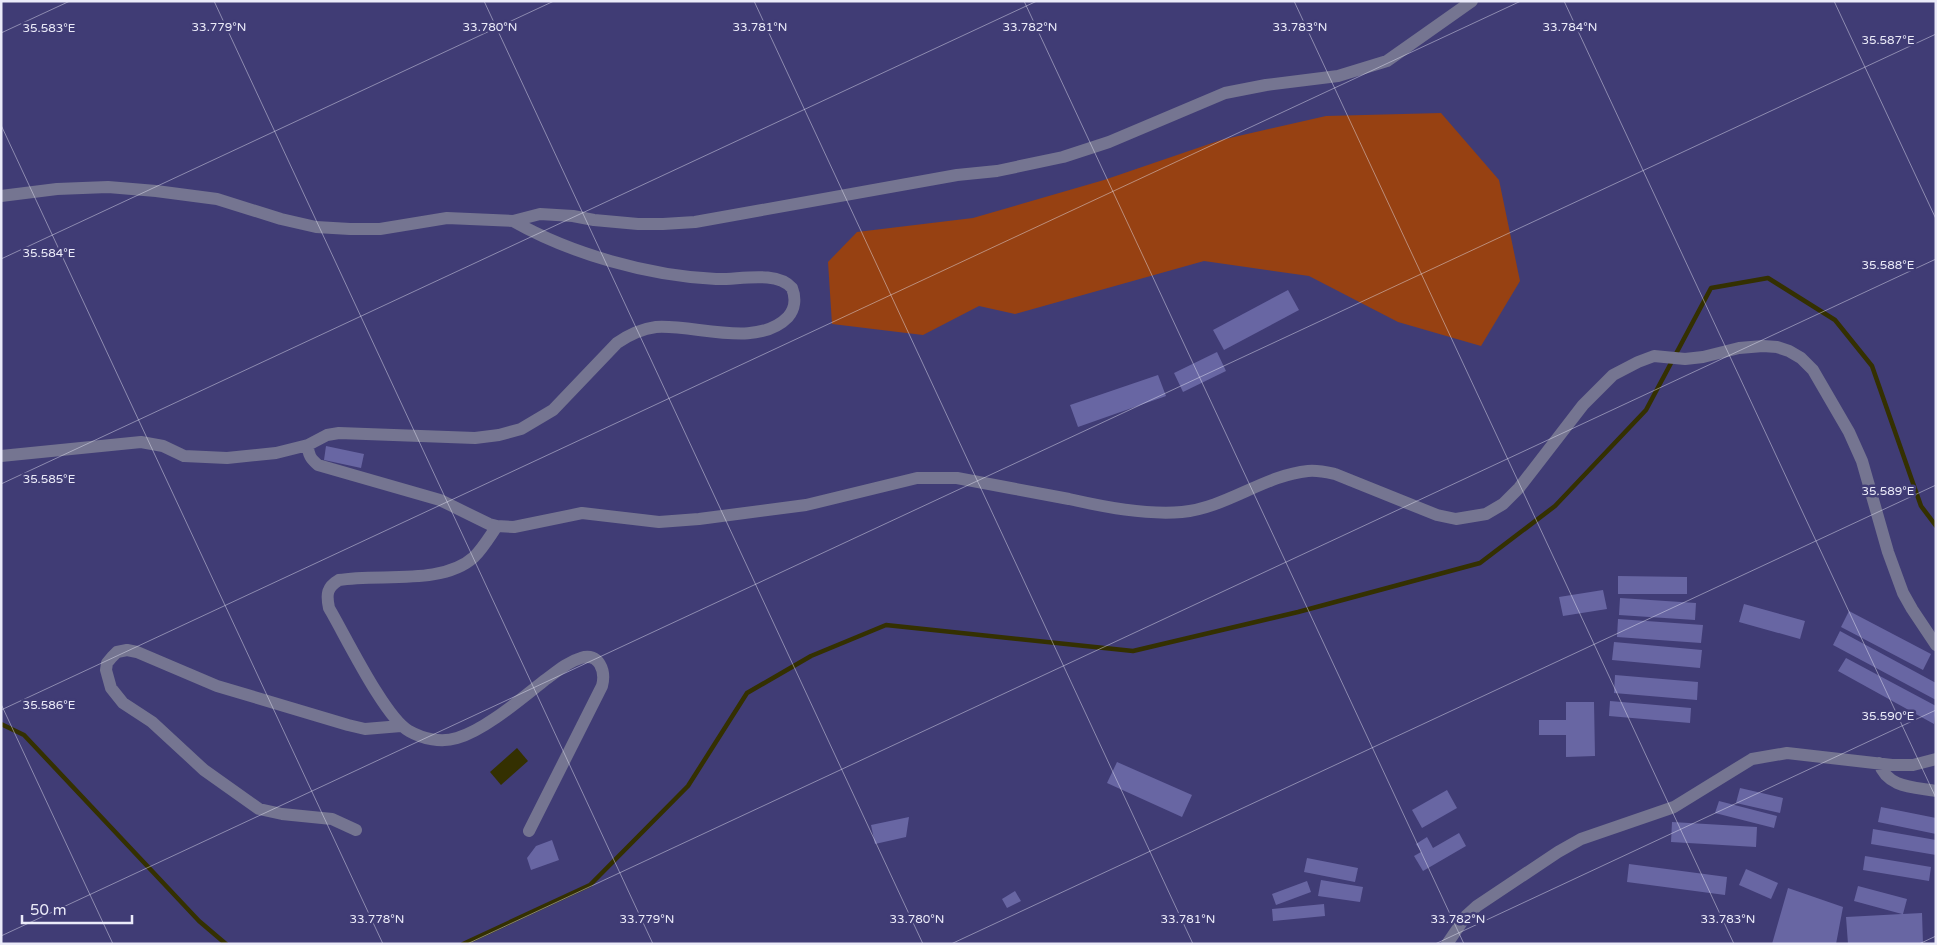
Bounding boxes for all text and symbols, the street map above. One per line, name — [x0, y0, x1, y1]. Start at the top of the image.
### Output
text: 33.779°N — [192, 20, 246, 34]
text: 33.780°N — [463, 20, 517, 34]
text: 33.781°N — [733, 20, 787, 34]
text: 33.782°N — [1003, 20, 1057, 34]
text: 33.783°N — [1273, 20, 1327, 34]
text: 33.784°N — [1543, 20, 1597, 34]
text: 35.583°E — [23, 21, 76, 35]
text: 35.587°E — [1861, 33, 1915, 47]
text: 35.584°E — [23, 246, 76, 260]
text: 35.588°E — [1862, 258, 1915, 272]
text: 35.585°E — [23, 472, 76, 486]
text: 35.589°E — [1862, 484, 1915, 498]
text: 35.586°E — [23, 698, 76, 712]
text: 35.590°E — [1862, 709, 1915, 723]
scale bar — [22, 892, 132, 924]
text: 50 m — [30, 901, 67, 919]
text: 33.778°N — [350, 912, 404, 926]
text: 33.779°N — [620, 912, 674, 926]
text: 33.780°N — [890, 912, 944, 926]
text: 33.781°N — [1161, 912, 1215, 926]
text: 33.782°N — [1431, 912, 1485, 926]
text: 33.783°N — [1701, 912, 1755, 926]

